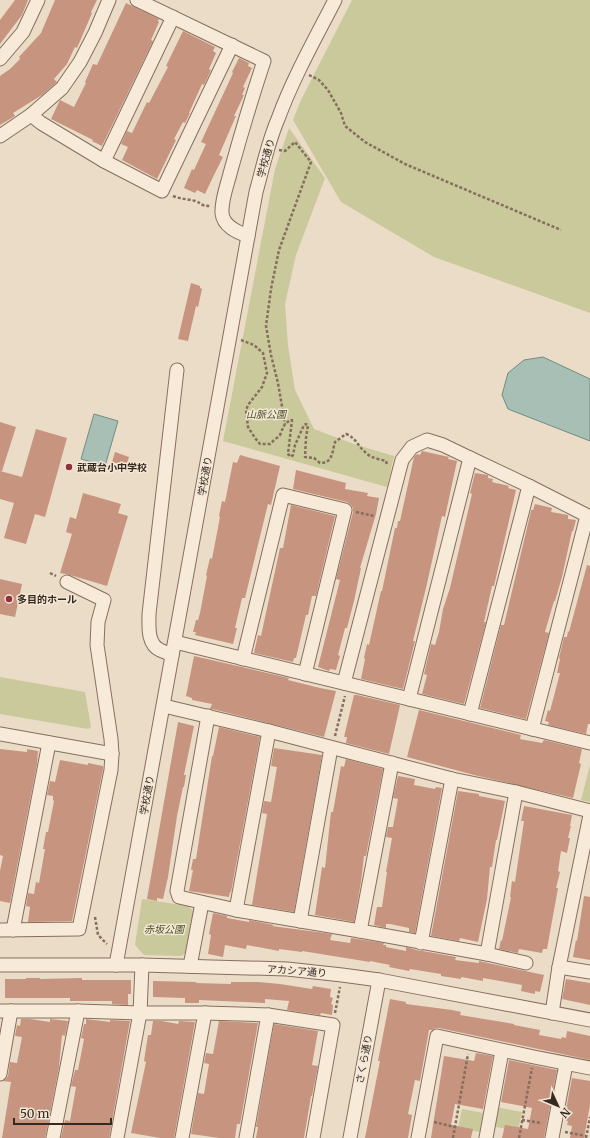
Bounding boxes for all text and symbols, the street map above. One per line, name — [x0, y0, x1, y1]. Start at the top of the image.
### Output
street label: 学校通り — [254, 137, 278, 179]
park label: 山脈公園 — [246, 408, 288, 421]
street label: 学校通り — [195, 455, 215, 497]
place label: 武蔵台小中学校 — [77, 461, 147, 474]
marker: 武蔵台小中学校 — [64, 462, 74, 472]
place label: 多目的ホール — [17, 593, 77, 606]
marker: 多目的ホール — [4, 594, 14, 604]
street label: 学校通り — [137, 774, 157, 816]
park label: 赤坂公園 — [144, 923, 186, 936]
street label: アカシア通り — [267, 962, 327, 980]
street label: さくら通り — [353, 1033, 375, 1085]
north arrow — [538, 1086, 578, 1126]
scale bar — [14, 1100, 111, 1126]
text: N — [557, 1105, 573, 1121]
text: 50 m — [20, 1106, 49, 1121]

